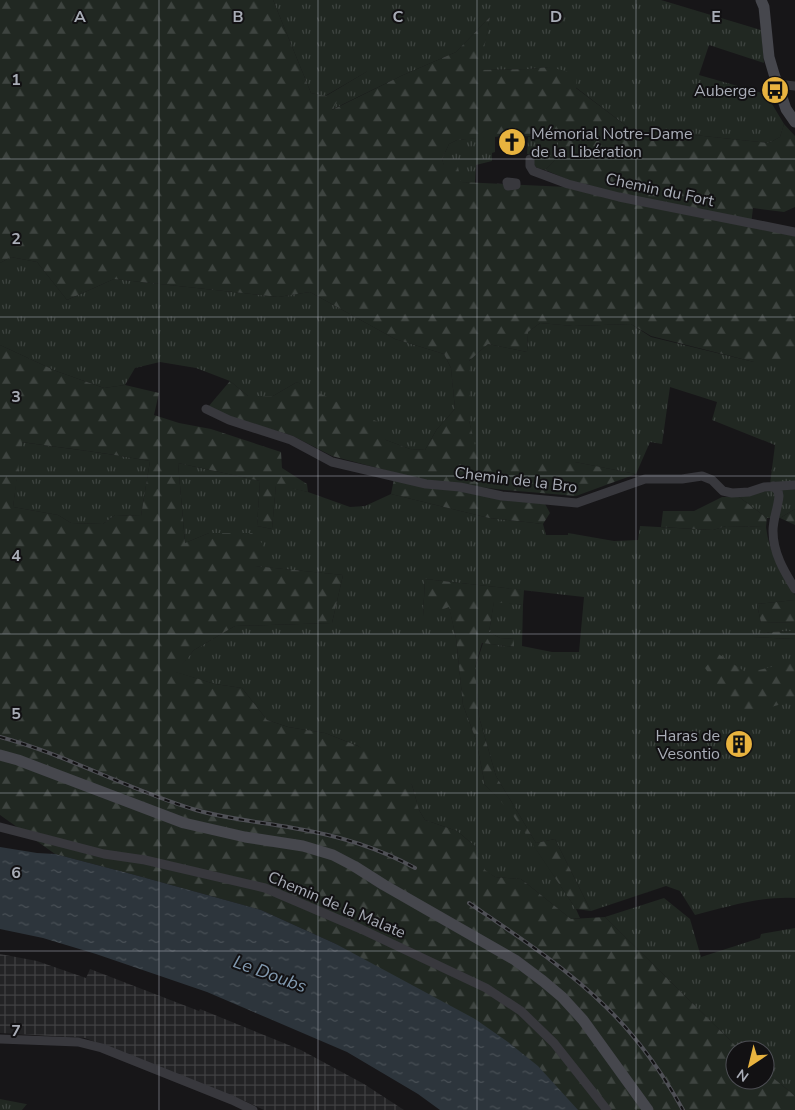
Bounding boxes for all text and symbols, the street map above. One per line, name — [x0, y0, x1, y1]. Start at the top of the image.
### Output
text: A — [74, 6, 86, 28]
text: B — [232, 6, 244, 28]
text: C — [393, 6, 404, 28]
text: D — [550, 6, 562, 28]
text: E — [711, 6, 721, 28]
text: 1 — [11, 69, 21, 91]
bus stop icon: Auberge — [760, 75, 790, 105]
place label: Auberge — [694, 80, 756, 102]
place label: Mémorial Notre-Dame de la Libération — [531, 123, 692, 163]
church icon: Mémorial Notre-Dame de la Libération — [497, 127, 527, 157]
street label: Chemin du Fort — [603, 168, 717, 212]
text: 2 — [11, 228, 21, 250]
text: 3 — [11, 386, 21, 408]
street label: Chemin de la Bro — [453, 462, 579, 498]
text: 4 — [11, 545, 21, 567]
text: 5 — [11, 703, 21, 725]
place label: Haras de Vesontio — [656, 725, 720, 765]
building icon: Haras de Vesontio — [724, 729, 754, 759]
text: 6 — [11, 862, 21, 884]
street label: Chemin de la Malate — [264, 866, 409, 944]
water label: Le Doubs — [230, 950, 310, 998]
text: 7 — [11, 1020, 21, 1042]
north arrow — [725, 1040, 775, 1090]
text: N — [733, 1064, 753, 1086]

